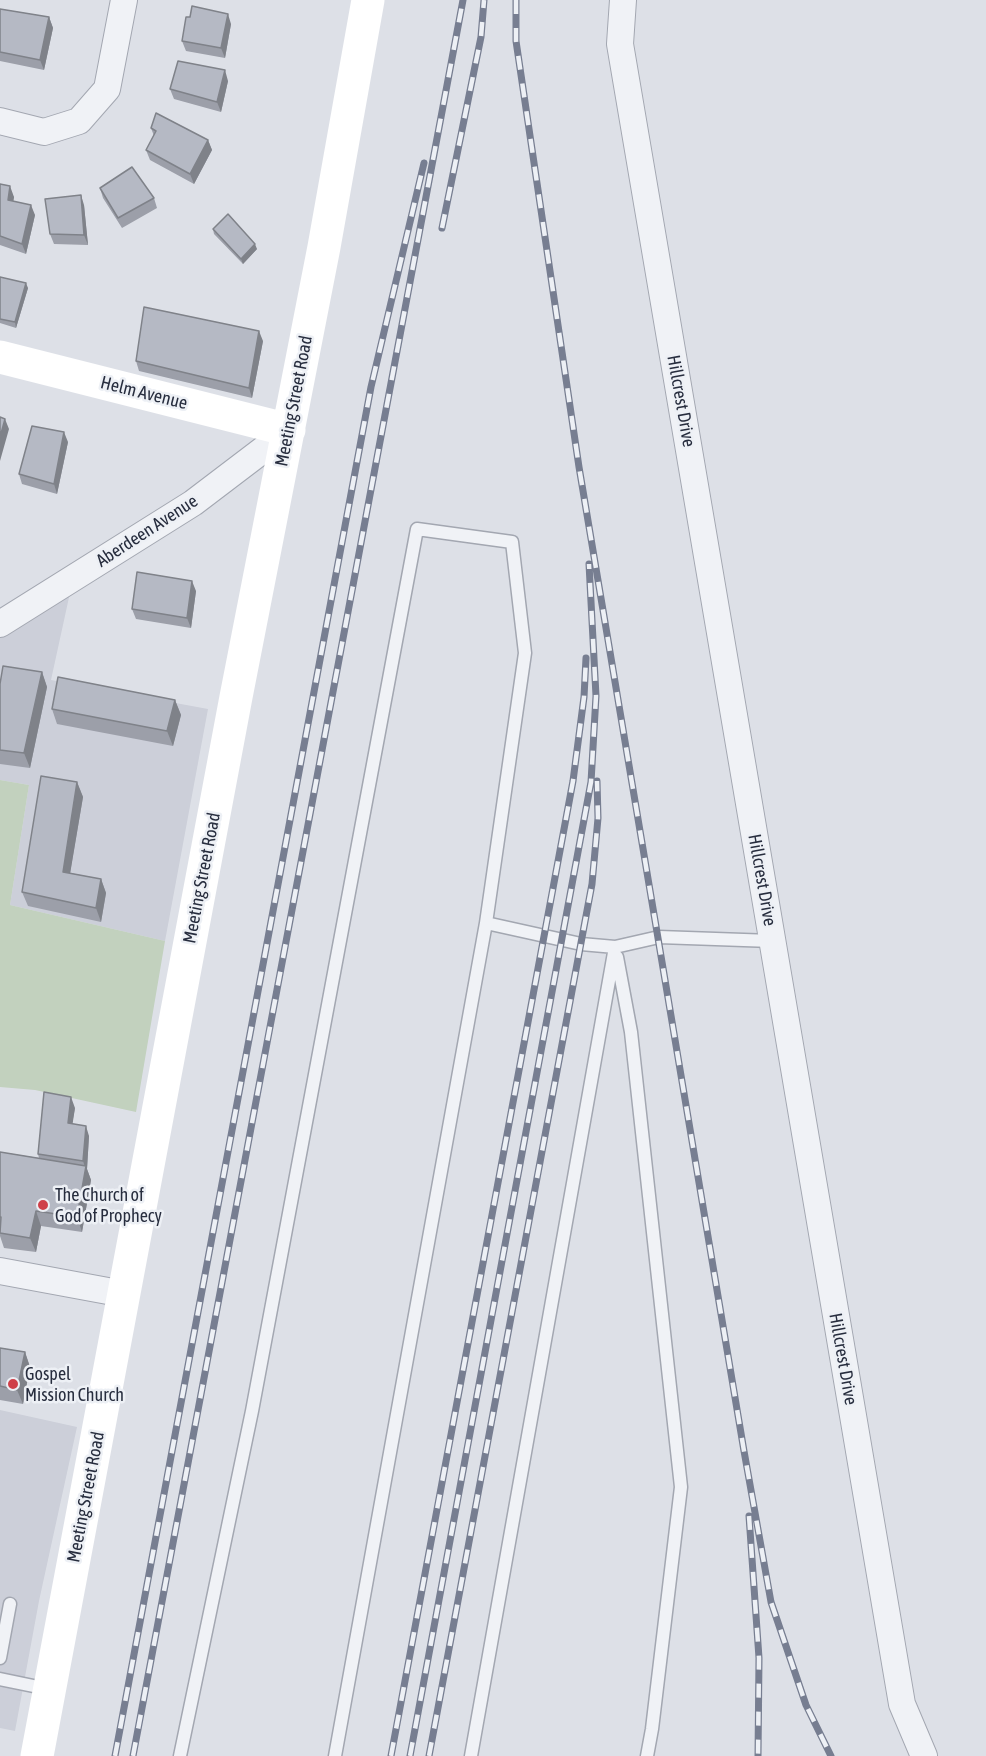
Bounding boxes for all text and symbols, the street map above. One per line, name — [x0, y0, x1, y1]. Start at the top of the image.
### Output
street label: Meeting Street Road — [271, 334, 317, 468]
street label: Hillcrest Drive — [662, 353, 700, 449]
street label: Helm Avenue — [98, 372, 190, 414]
street label: Aberdeen Avenue — [92, 490, 202, 572]
street label: Meeting Street Road — [179, 811, 225, 945]
street label: Hillcrest Drive — [743, 832, 781, 928]
place label: The Church of God of Prophecy — [55, 1184, 162, 1226]
marker: The Church of God of Prophecy — [36, 1198, 50, 1212]
street label: Hillcrest Drive — [824, 1311, 862, 1407]
place label: Gospel Mission Church — [25, 1363, 124, 1406]
marker: Gospel Mission Church — [6, 1377, 20, 1391]
street label: Meeting Street Road — [63, 1430, 109, 1564]

